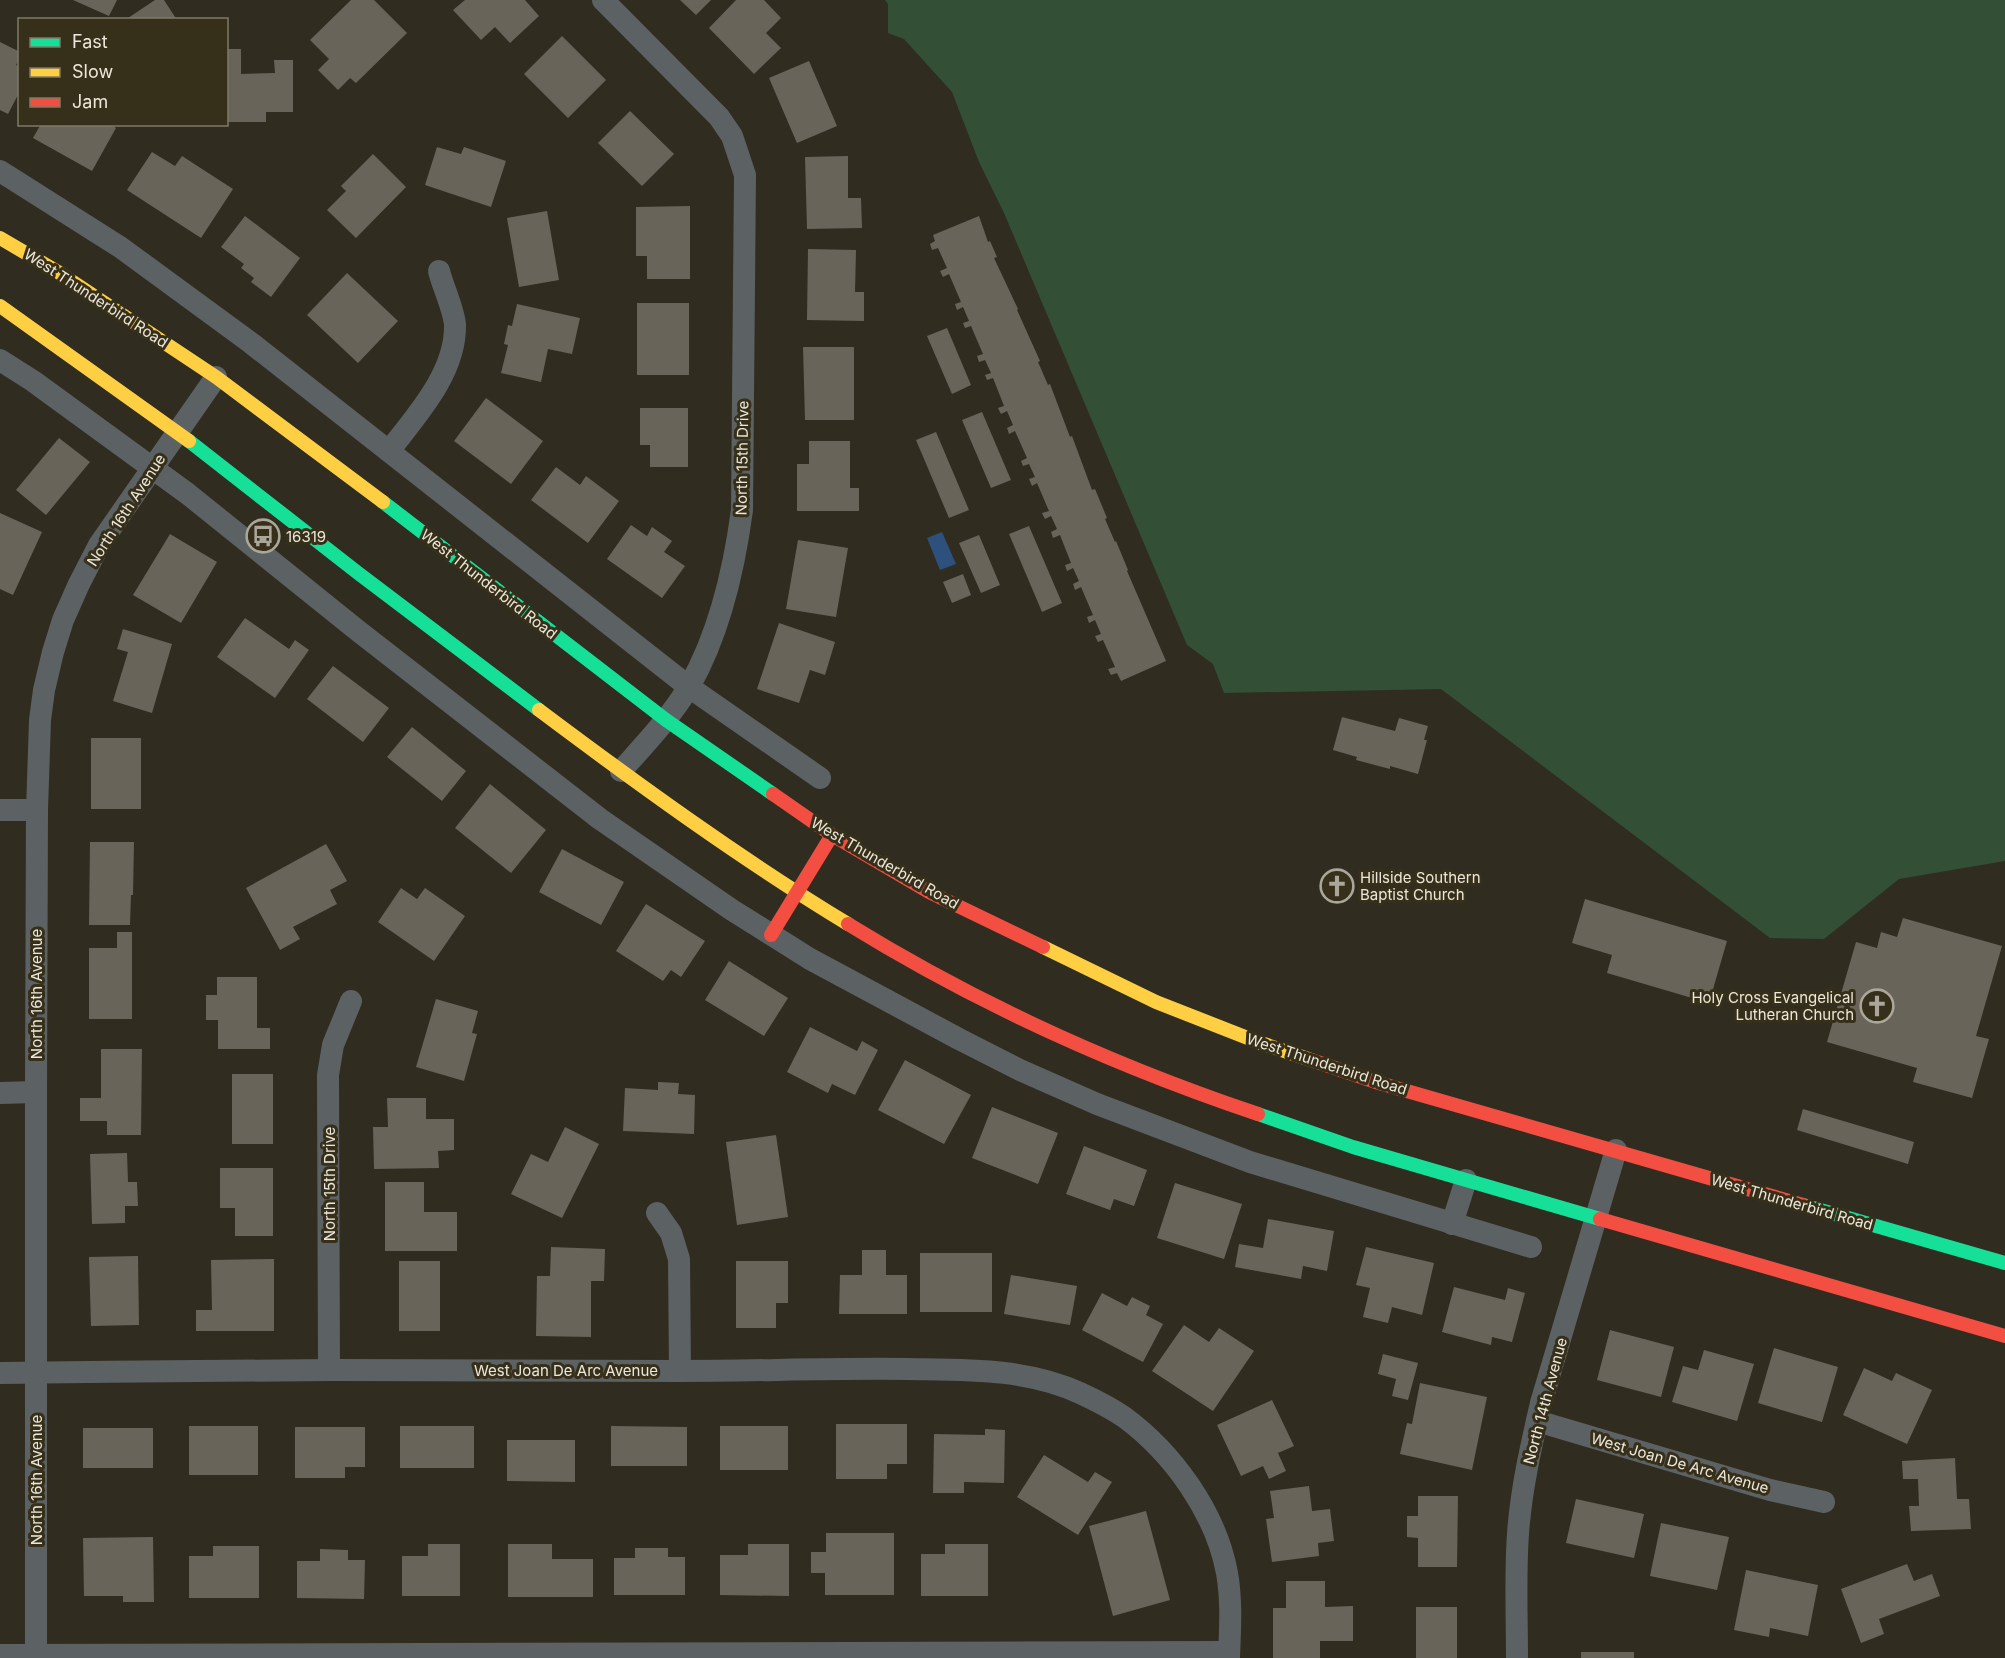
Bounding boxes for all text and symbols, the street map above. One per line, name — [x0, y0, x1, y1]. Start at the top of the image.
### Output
legend — [18, 18, 228, 126]
text: Fast — [72, 31, 108, 52]
text: Slow — [72, 61, 113, 82]
text: Jam — [72, 91, 108, 112]
street label: West Thunderbird Road — [21, 244, 171, 352]
street label: North 15th Drive — [732, 401, 752, 515]
street label: North 16th Avenue — [83, 450, 169, 570]
bus stop icon: 16319 — [245, 518, 281, 554]
street label: West Thunderbird Road — [417, 525, 561, 643]
place label: 16319 — [286, 527, 326, 546]
street label: West Thunderbird Road — [808, 813, 962, 913]
church icon: Hillside Southern Baptist Church — [1319, 868, 1355, 904]
place label: Hillside Southern Baptist Church — [1360, 868, 1481, 904]
street label: North 16th Avenue — [27, 929, 46, 1059]
place label: Holy Cross Evangelical Lutheran Church — [1691, 988, 1854, 1024]
church icon: Holy Cross Evangelical Lutheran Church — [1859, 988, 1895, 1024]
street label: West Thunderbird Road — [1244, 1029, 1410, 1099]
street label: North 15th Drive — [320, 1127, 339, 1241]
street label: West Thunderbird Road — [1709, 1170, 1875, 1234]
street label: North 14th Avenue — [1519, 1335, 1571, 1467]
street label: West Joan De Arc Avenue — [474, 1361, 658, 1380]
street label: North 16th Avenue — [27, 1415, 46, 1545]
street label: West Joan De Arc Avenue — [1589, 1429, 1771, 1497]

